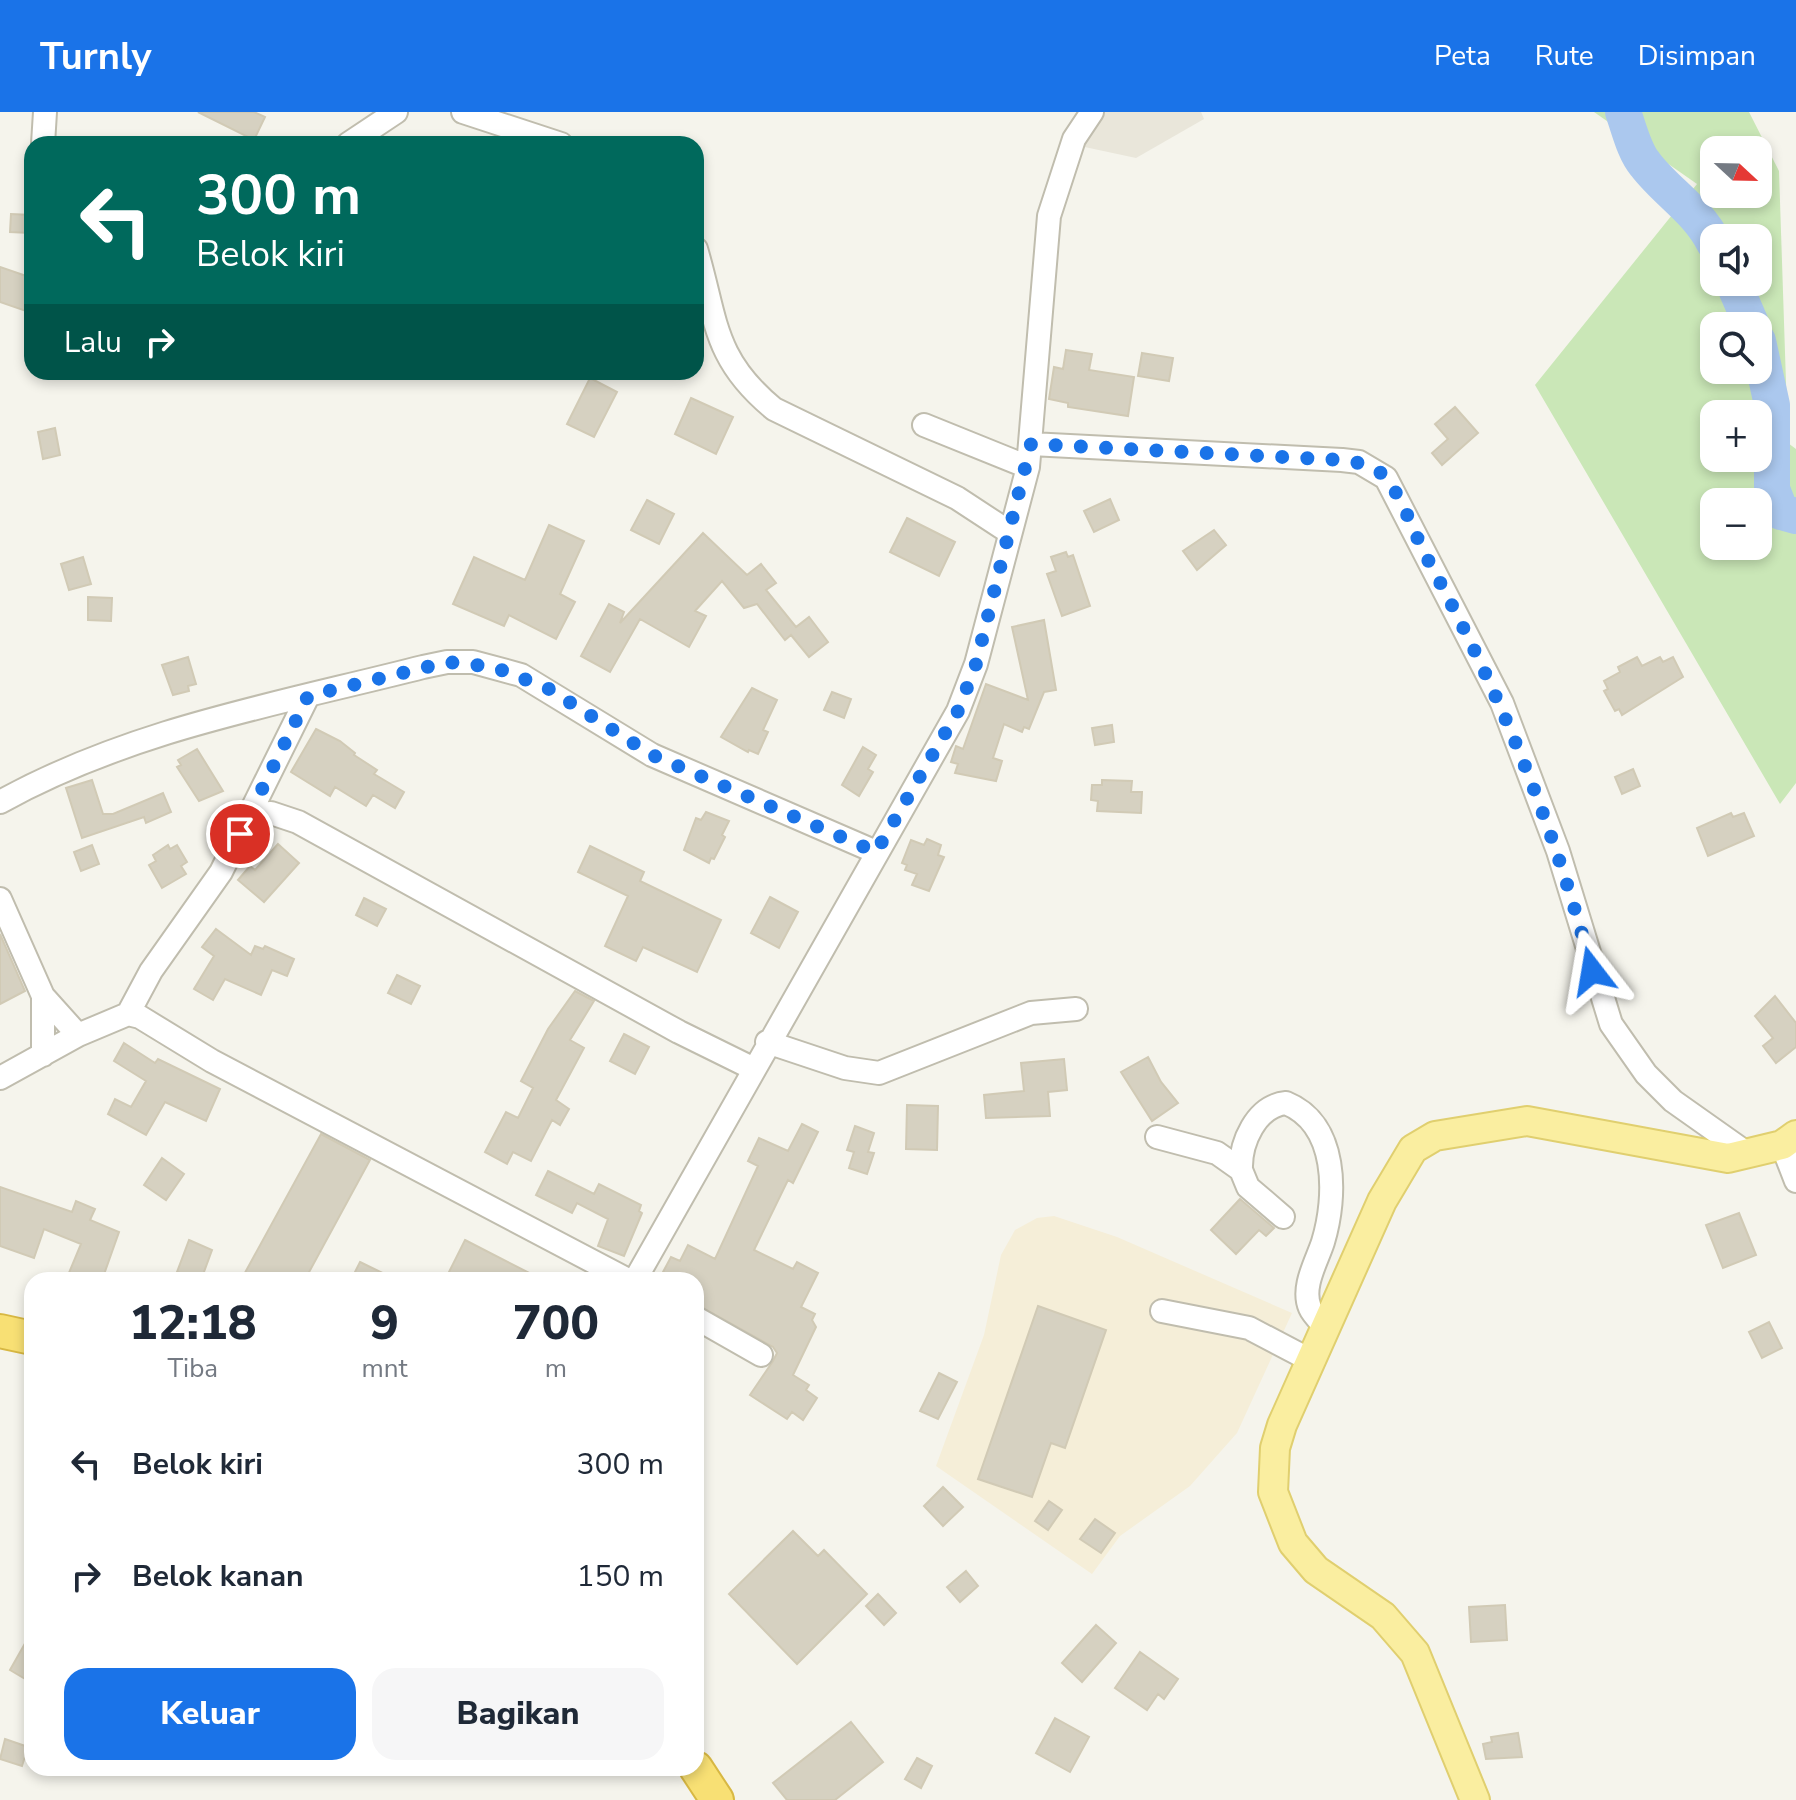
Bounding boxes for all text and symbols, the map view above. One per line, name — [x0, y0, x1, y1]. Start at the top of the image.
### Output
text: Turnly — [40, 31, 152, 82]
text: Peta — [1434, 37, 1491, 75]
text: Rute — [1535, 37, 1594, 75]
text: Disimpan — [1638, 37, 1756, 75]
north arrow — [1700, 136, 1772, 208]
map controls — [1700, 136, 1772, 560]
text: 300 m — [196, 157, 361, 234]
icon: left — [64, 168, 168, 272]
button: sound — [1700, 224, 1772, 296]
text: Belok kiri — [196, 230, 345, 279]
button: search — [1700, 312, 1772, 384]
icon: right — [138, 320, 182, 364]
text: Lalu — [64, 322, 122, 363]
button: + — [1700, 400, 1772, 472]
button: − — [1700, 488, 1772, 560]
pin — [206, 800, 274, 868]
icon: arrive — [218, 812, 262, 856]
position arrow — [1550, 929, 1634, 1013]
text: 12:18 — [129, 1290, 257, 1356]
text: 9 — [370, 1290, 399, 1356]
text: 700 — [513, 1290, 599, 1356]
text: Tiba — [167, 1351, 218, 1386]
text: mnt — [362, 1351, 408, 1386]
text: m — [545, 1351, 567, 1386]
icon: left — [64, 1442, 108, 1486]
text: Belok kiri — [132, 1444, 263, 1485]
text: 300 m — [577, 1444, 664, 1485]
icon: right — [64, 1554, 108, 1598]
text: Belok kanan — [132, 1556, 304, 1597]
text: 150 m — [577, 1556, 664, 1597]
button: Keluar — [64, 1668, 356, 1760]
button: Bagikan — [372, 1668, 664, 1760]

